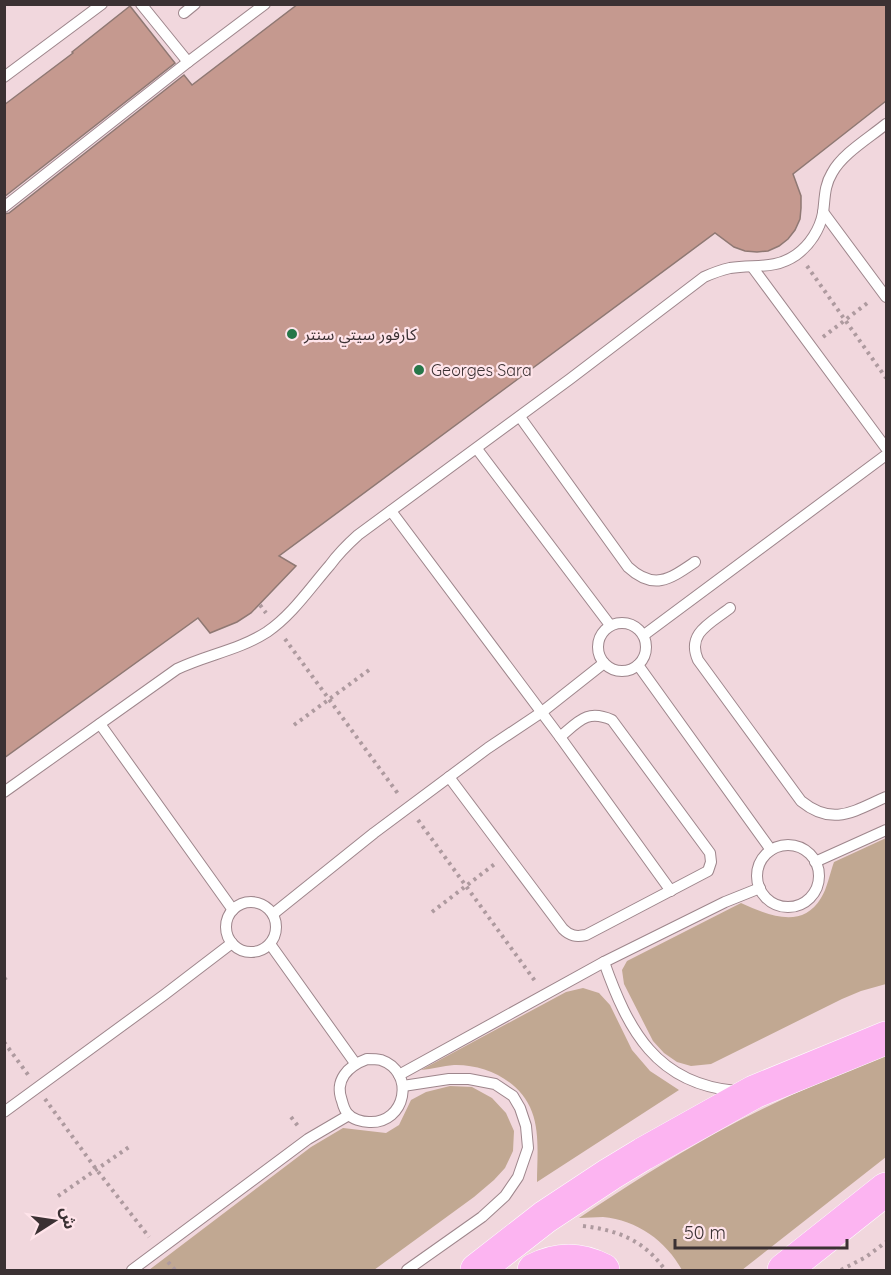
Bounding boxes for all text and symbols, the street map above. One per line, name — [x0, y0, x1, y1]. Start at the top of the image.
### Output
place label: كارفور سيتي سنتر — [303, 324, 417, 347]
marker: كارفور سيتي سنتر — [285, 327, 299, 341]
place label: Georges Sara — [431, 360, 532, 380]
marker: Georges Sara — [412, 363, 426, 377]
north arrow — [24, 1191, 84, 1251]
text: ش — [57, 1205, 81, 1231]
scale bar — [675, 1212, 848, 1250]
text: 50 m — [684, 1221, 726, 1244]

